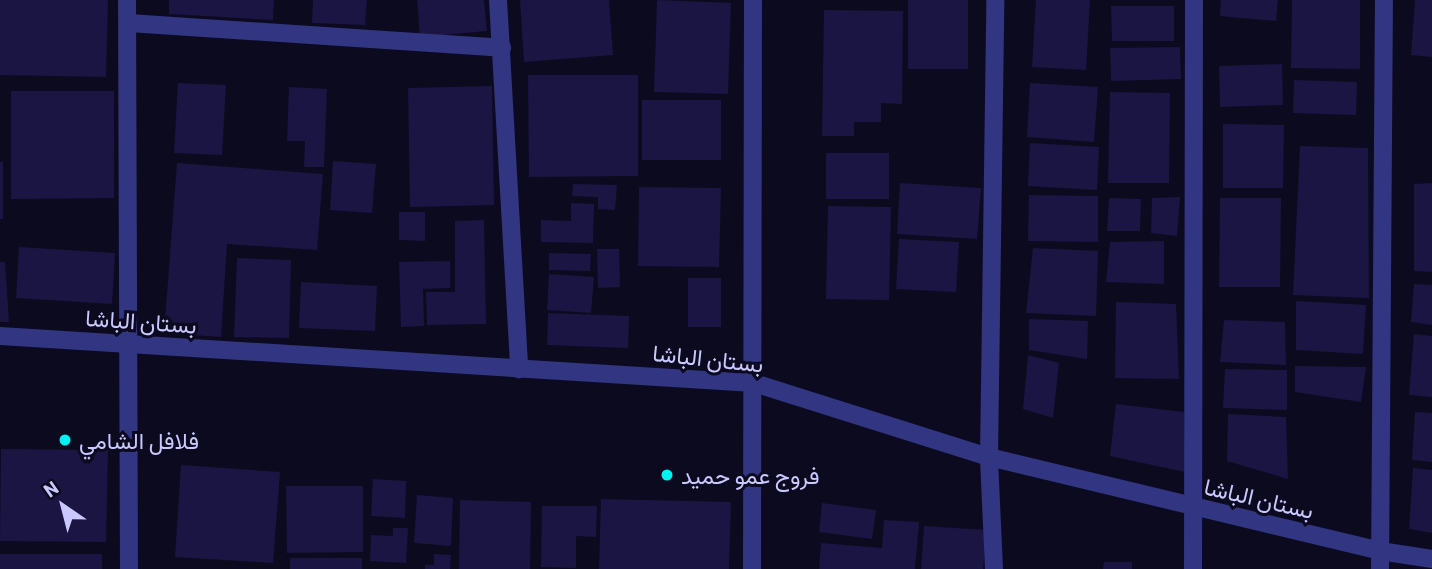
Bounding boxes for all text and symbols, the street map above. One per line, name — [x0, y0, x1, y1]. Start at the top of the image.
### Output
street label: بستان الباشا — [85, 303, 197, 339]
street label: بستان الباشا — [651, 338, 765, 378]
place label: فلافل الشامي — [79, 426, 199, 454]
marker: فلافل الشامي — [57, 432, 73, 448]
place label: فروج عمو حميد — [681, 461, 819, 489]
marker: فروج عمو حميد — [659, 467, 675, 483]
north arrow — [28, 471, 98, 541]
street label: بستان الباشا — [1202, 472, 1316, 524]
text: N — [39, 475, 62, 501]

